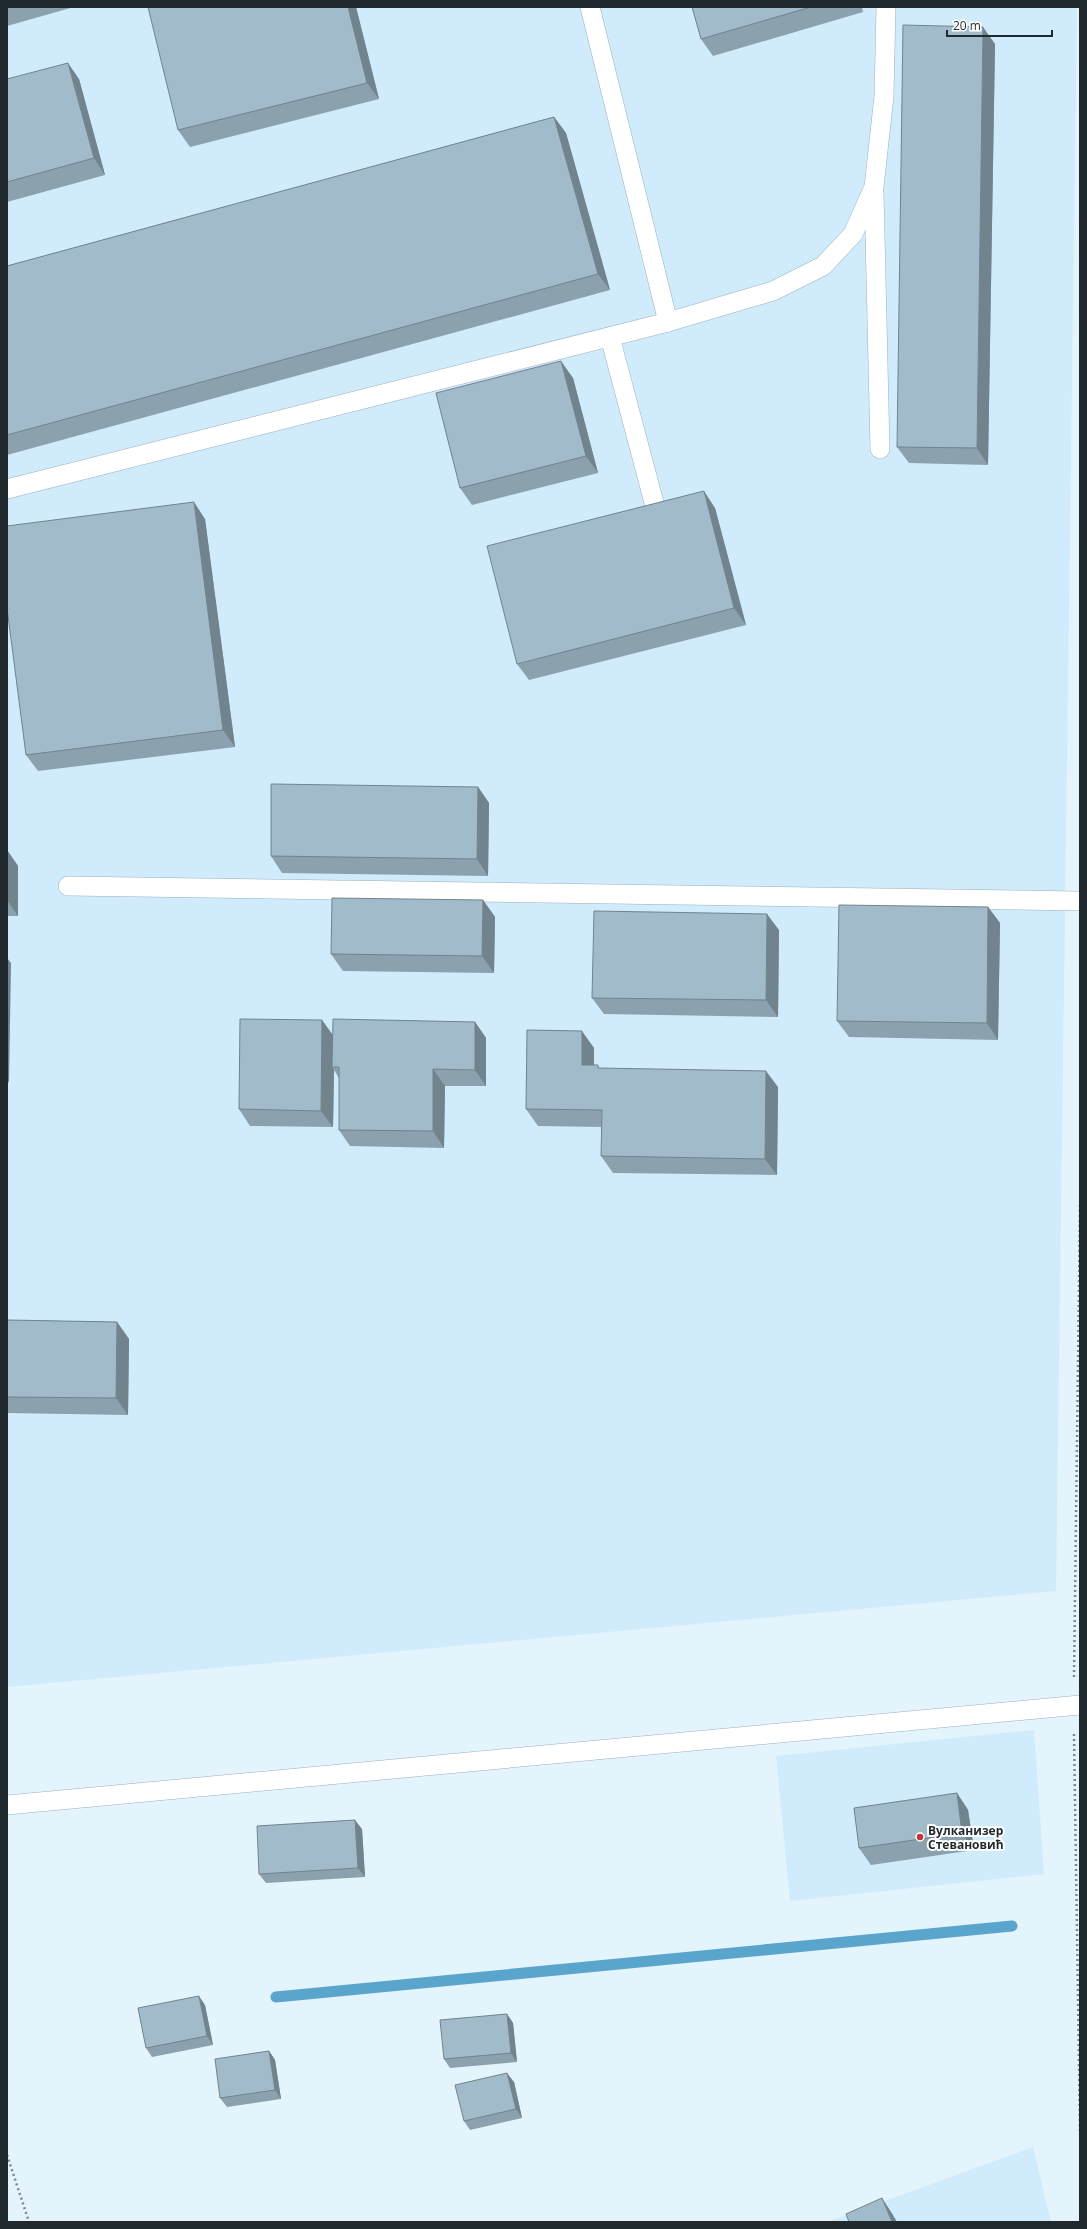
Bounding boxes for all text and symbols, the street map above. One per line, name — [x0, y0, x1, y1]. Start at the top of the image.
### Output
scale bar — [947, 12, 1052, 38]
text: 20 m — [953, 17, 981, 34]
place label: Вулканизер Стевановић — [928, 1822, 1004, 1853]
marker: Вулканизер Стевановић — [915, 1832, 925, 1842]

